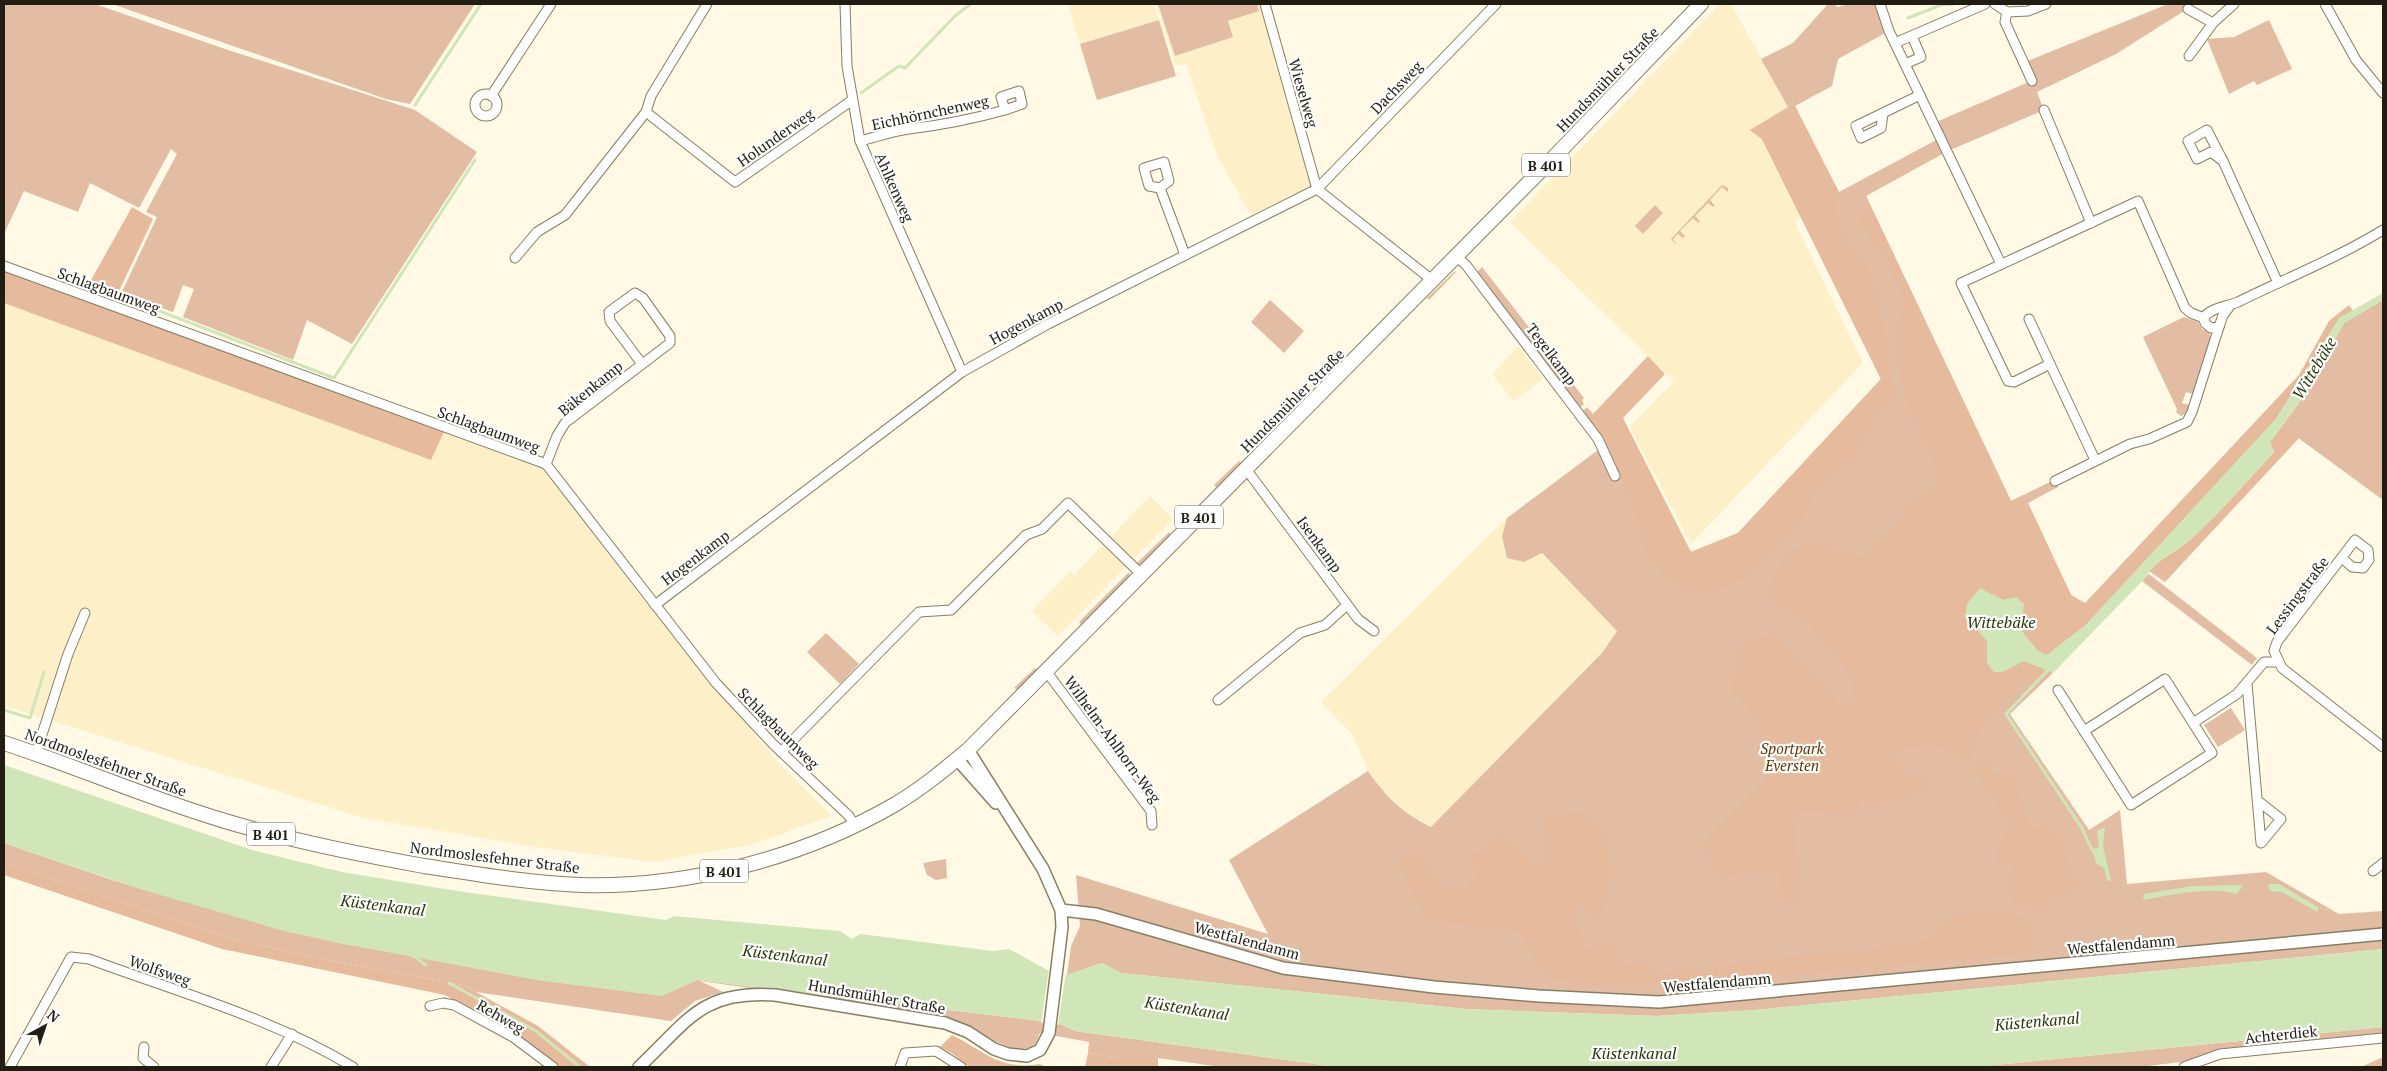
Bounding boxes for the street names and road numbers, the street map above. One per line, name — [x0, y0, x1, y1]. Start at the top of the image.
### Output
street label: Hundsmühler Straße — [1551, 22, 1663, 136]
street label: Dachsweg — [1366, 55, 1427, 118]
street label: Wieselweg — [1285, 56, 1324, 131]
street label: Eichhörnchenweg — [870, 90, 991, 134]
street label: Holunderweg — [733, 103, 818, 171]
street label: Ahlkenweg — [871, 149, 920, 226]
road number: B 401 — [1522, 154, 1570, 176]
street label: Schlagbaumweg — [55, 262, 164, 318]
street label: Hogenkamp — [986, 293, 1066, 349]
street label: Tegelkamp — [1522, 319, 1582, 389]
street label: Hundsmühler Straße — [1236, 344, 1348, 456]
street label: Bäkenkamp — [554, 356, 626, 420]
street label: Schlagbaumweg — [435, 401, 544, 457]
road number: B 401 — [1175, 506, 1223, 528]
street label: Isenkamp — [1293, 512, 1347, 576]
street label: Hogenkamp — [657, 525, 733, 589]
street label: Lessingstraße — [2261, 552, 2333, 638]
street label: Wilhelm-Ahlhorn-Weg — [1060, 672, 1166, 807]
street label: Schlagbaumweg — [734, 683, 825, 774]
street label: Nordmoslesfehner Straße — [22, 723, 190, 801]
road number: B 401 — [247, 822, 295, 846]
street label: Nordmoslesfehner Straße — [409, 837, 581, 877]
road number: B 401 — [700, 859, 748, 882]
street label: Westfalendamm — [1192, 916, 1302, 964]
street label: Westfalendamm — [2066, 929, 2176, 959]
street label: Wolfsweg — [127, 950, 194, 990]
street label: Westfalendamm — [1662, 967, 1772, 997]
street label: Hundsmühler Straße — [807, 974, 947, 1018]
street label: Rehweg — [474, 994, 529, 1038]
street label: Achterdiek — [2244, 1020, 2318, 1048]

